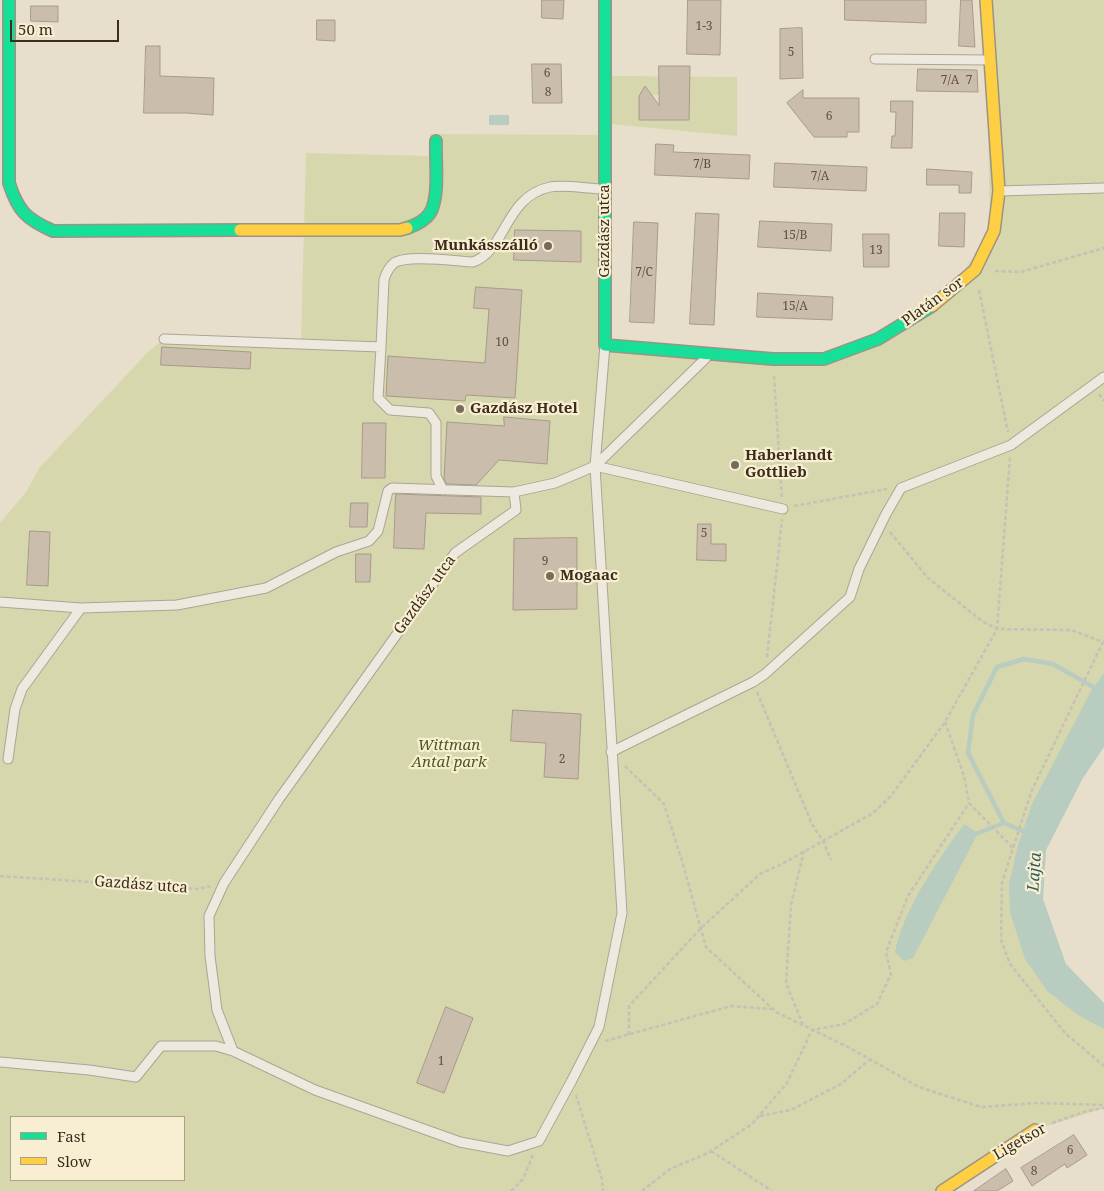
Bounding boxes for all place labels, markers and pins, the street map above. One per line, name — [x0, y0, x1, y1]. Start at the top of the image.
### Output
place label: Munkásszálló — [434, 237, 538, 255]
marker: Munkásszálló — [542, 240, 554, 252]
place label: Gazdász Hotel — [470, 400, 578, 418]
marker: Gazdász Hotel — [454, 403, 466, 415]
place label: Haberlandt Gottlieb — [745, 447, 833, 482]
marker: Haberlandt Gottlieb — [729, 459, 741, 471]
place label: Mogaac — [560, 567, 618, 585]
marker: Mogaac — [544, 570, 556, 582]

